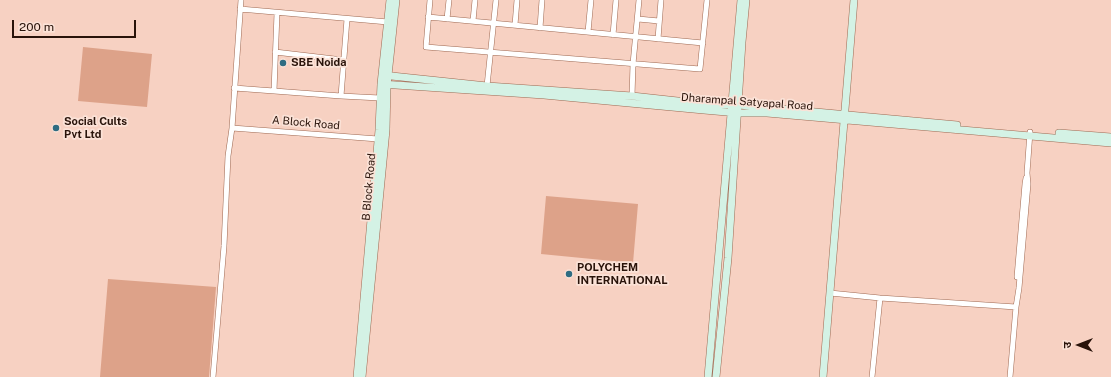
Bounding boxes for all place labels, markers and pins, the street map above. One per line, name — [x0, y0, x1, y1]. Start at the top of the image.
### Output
place label: SBE Noida — [291, 56, 346, 70]
marker: SBE Noida — [278, 58, 288, 68]
place label: Social Cults Pvt Ltd — [64, 115, 127, 141]
marker: Social Cults Pvt Ltd — [51, 123, 61, 133]
place label: POLYCHEM INTERNATIONAL — [577, 261, 668, 287]
marker: POLYCHEM INTERNATIONAL — [564, 269, 574, 279]

